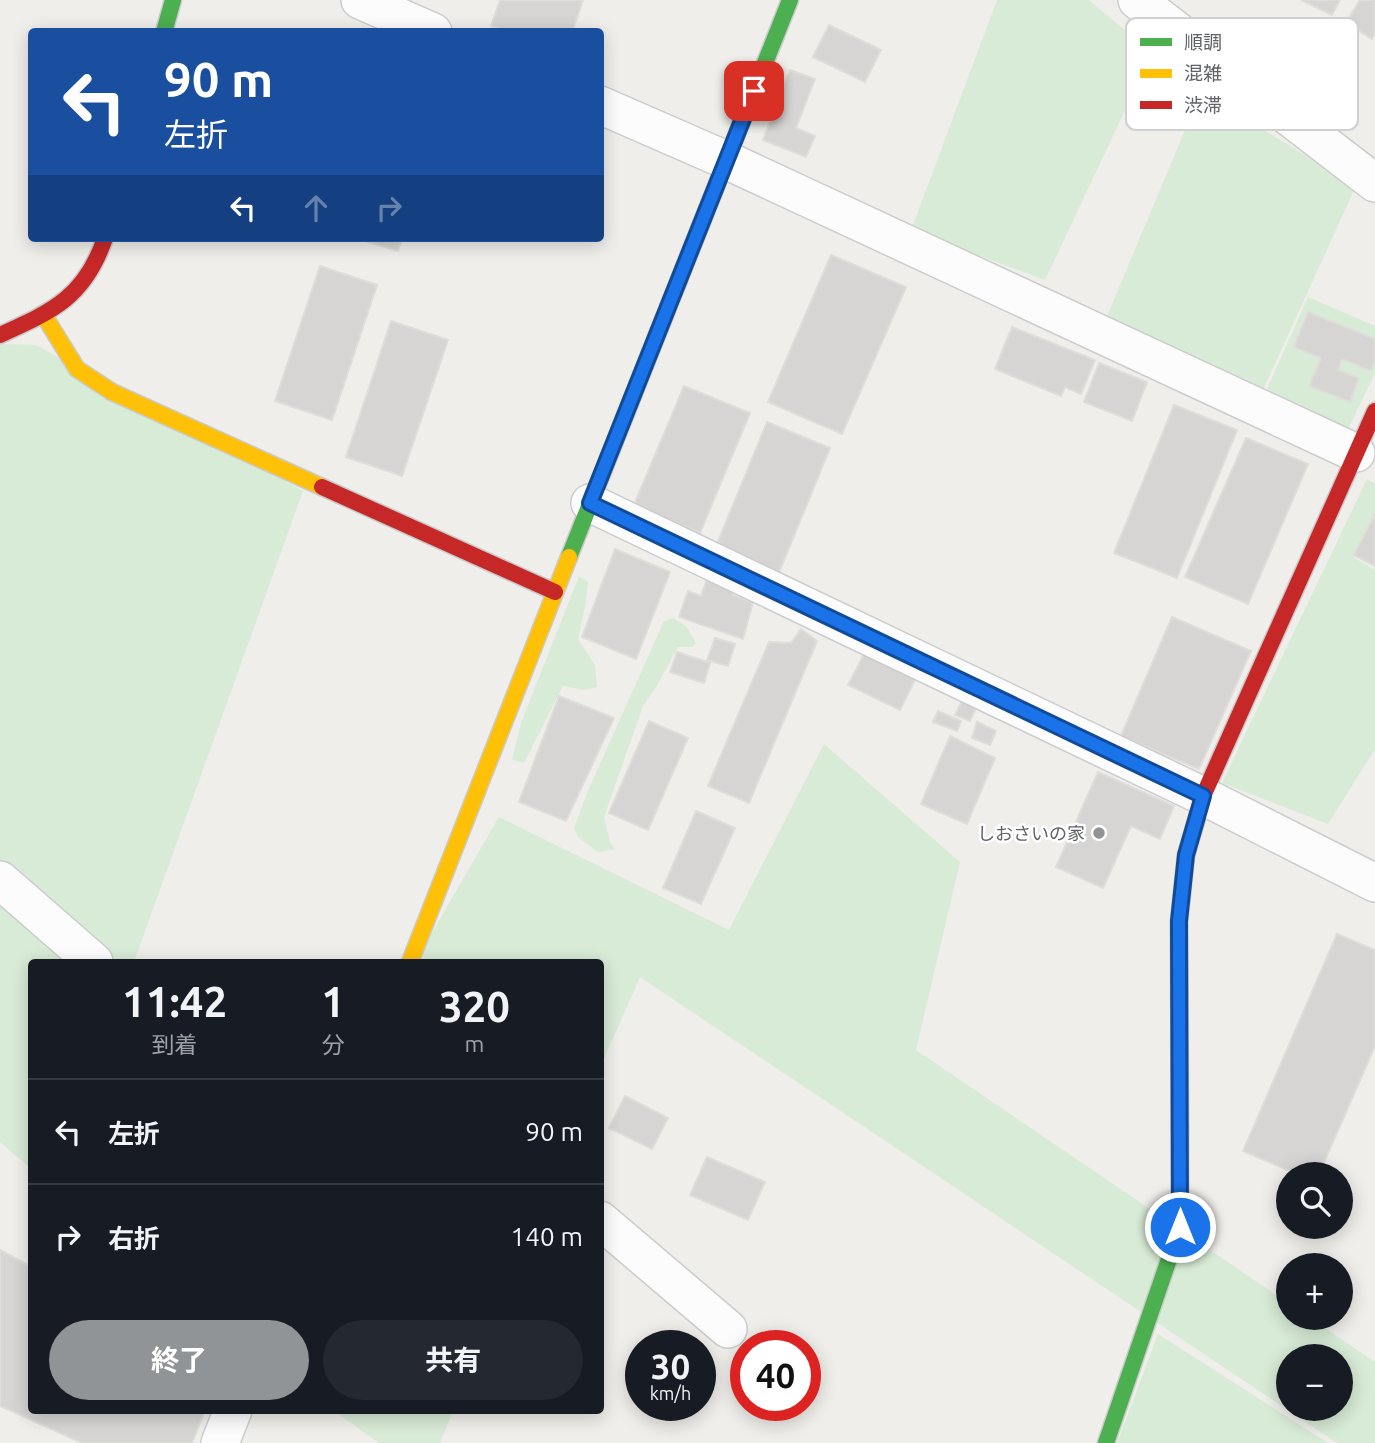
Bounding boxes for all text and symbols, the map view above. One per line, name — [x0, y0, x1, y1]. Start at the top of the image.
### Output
legend — [1126, 18, 1358, 130]
text: 順調 — [1184, 31, 1222, 53]
text: 90 m — [164, 51, 273, 106]
icon: left — [49, 56, 140, 147]
pin — [724, 61, 784, 121]
text: 混雑 — [1184, 62, 1222, 84]
icon: arrive — [735, 72, 773, 110]
text: 渋滞 — [1184, 94, 1222, 116]
text: 左折 — [164, 116, 228, 152]
icon: left — [224, 189, 262, 227]
icon: ahead — [297, 189, 335, 227]
icon: right — [370, 189, 408, 227]
place label: しおさいの家 — [977, 823, 1085, 843]
marker: しおさいの家 — [1091, 825, 1107, 841]
text: 11:42 — [122, 978, 227, 1025]
text: 1 — [321, 978, 345, 1025]
text: 320 — [439, 983, 510, 1030]
text: m — [465, 1031, 484, 1056]
text: 到着 — [152, 1032, 198, 1057]
text: 分 — [322, 1032, 345, 1057]
icon: left — [49, 1113, 87, 1151]
text: 90 m — [525, 1117, 583, 1146]
text: 左折 — [108, 1119, 160, 1148]
map controls — [1276, 1162, 1353, 1421]
button: search — [1276, 1162, 1353, 1239]
position arrow — [1143, 1190, 1217, 1264]
icon: right — [49, 1218, 87, 1256]
text: 140 m — [511, 1222, 583, 1251]
text: 右折 — [108, 1224, 160, 1253]
button: + — [1276, 1253, 1353, 1330]
button: 終了 — [49, 1320, 309, 1400]
button: 共有 — [323, 1320, 583, 1400]
speed limit sign: 40 — [730, 1330, 821, 1421]
button: − — [1276, 1344, 1353, 1421]
text: 30 — [651, 1346, 690, 1386]
text: km/h — [650, 1383, 691, 1403]

